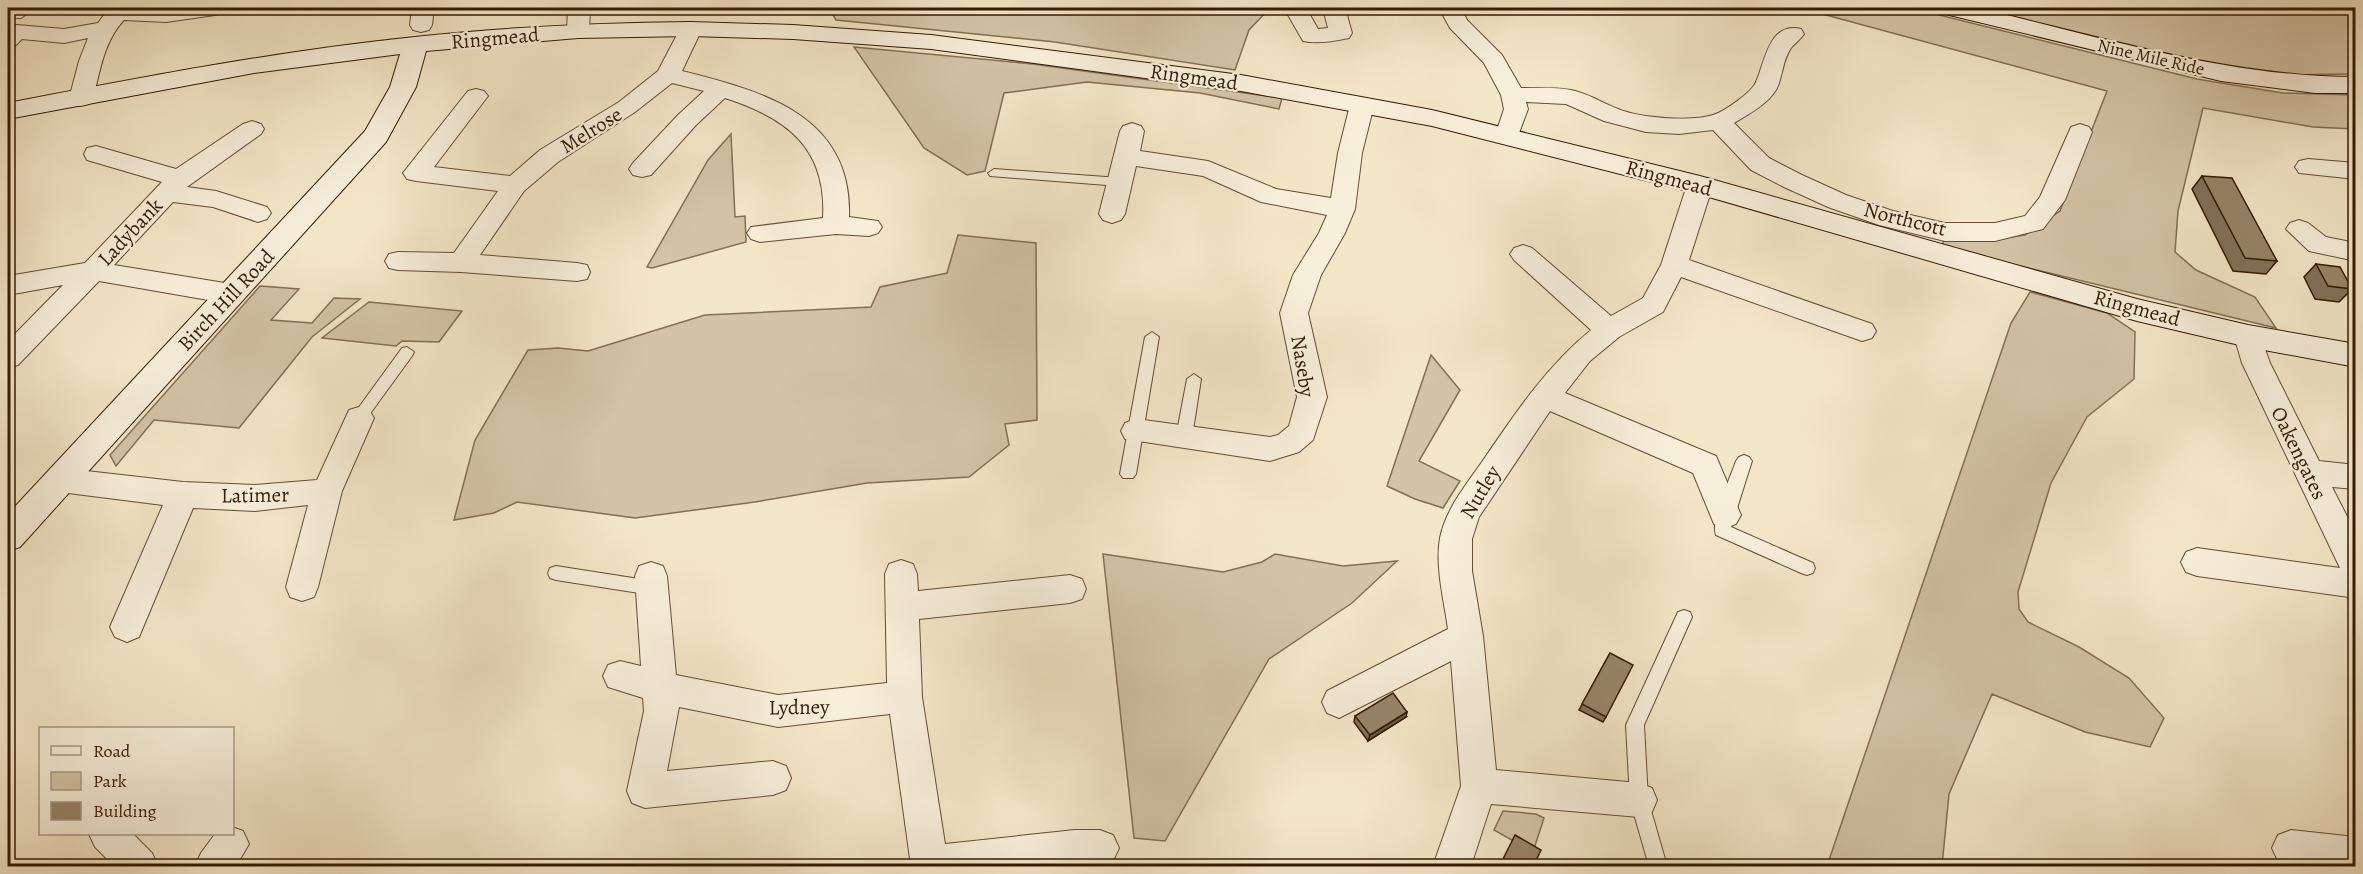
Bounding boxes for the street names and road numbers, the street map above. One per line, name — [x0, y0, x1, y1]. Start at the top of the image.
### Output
street label: Ringmead — [450, 20, 541, 56]
street label: Nine Mile Ride — [2095, 33, 2207, 81]
street label: Ringmead — [1148, 57, 1240, 97]
street label: Melrose — [555, 100, 627, 160]
street label: Ringmead — [1623, 153, 1716, 203]
street label: Ladybank — [91, 192, 169, 272]
street label: Northcott — [1861, 195, 1949, 243]
street label: Birch Hill Road — [171, 242, 281, 357]
street label: Ringmead — [2091, 283, 2184, 333]
street label: Naseby — [1284, 333, 1322, 399]
street label: Oakengates — [2264, 402, 2334, 504]
street label: Nutley — [1453, 460, 1507, 524]
street label: Latimer — [221, 480, 289, 510]
street label: Lydney — [768, 692, 830, 722]

